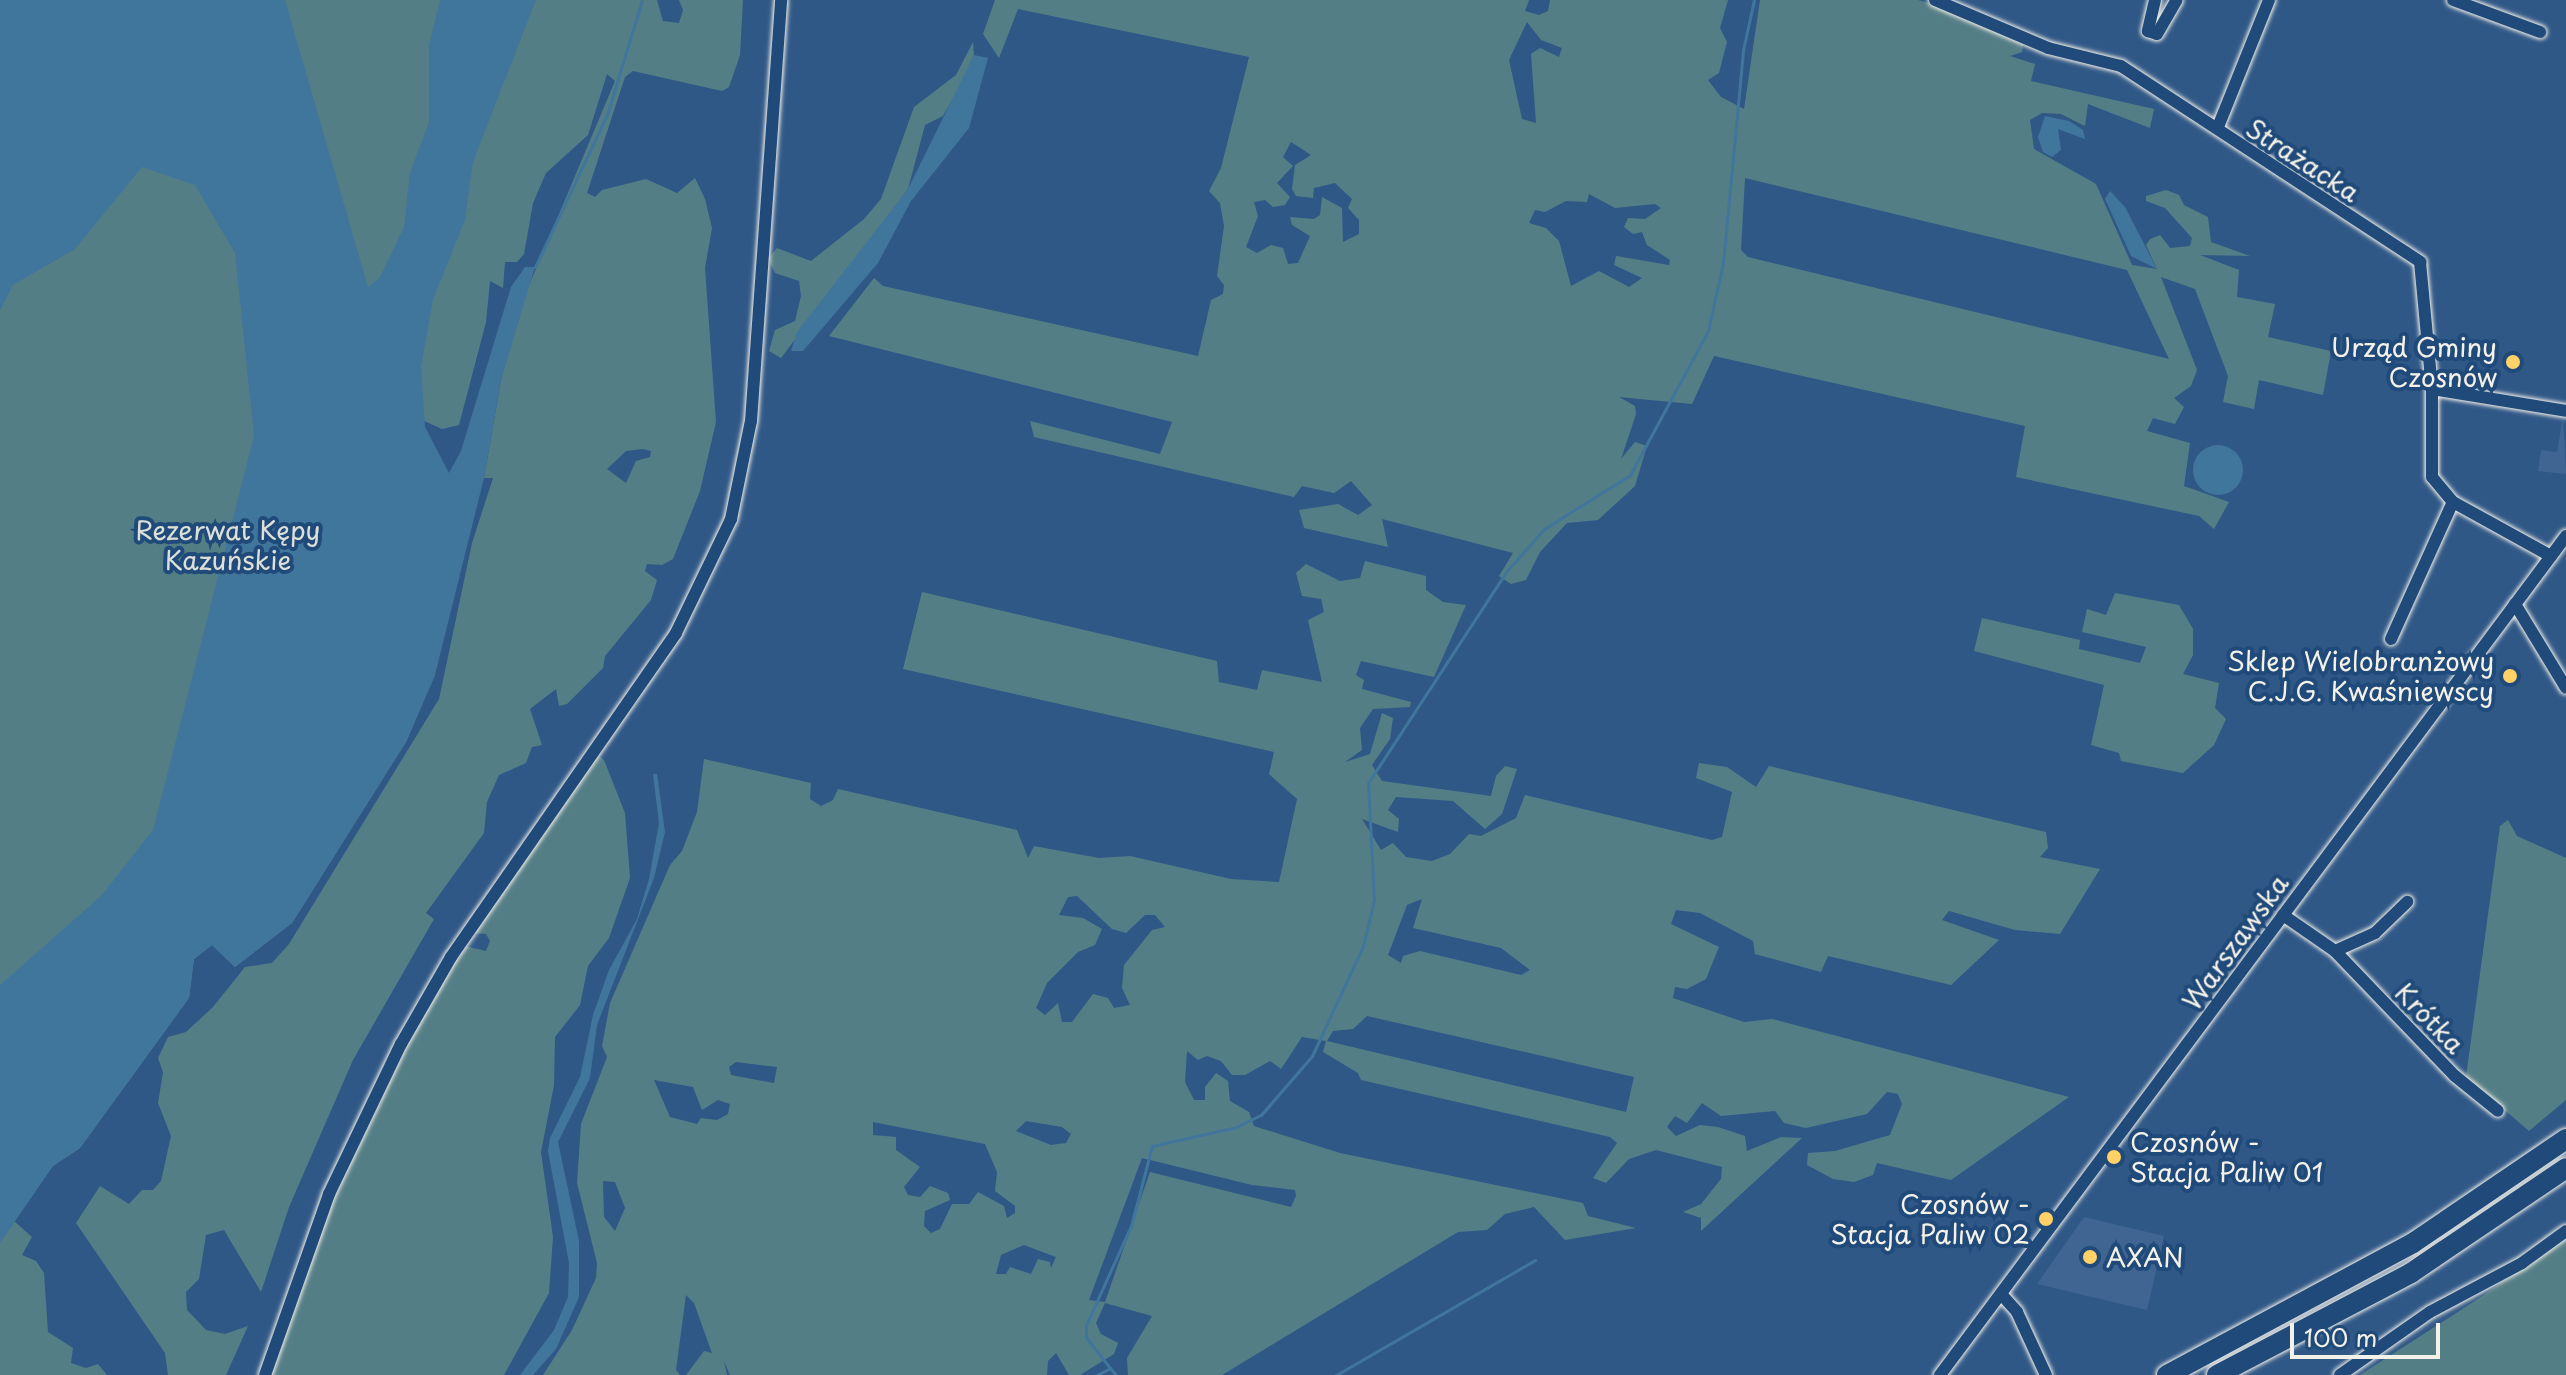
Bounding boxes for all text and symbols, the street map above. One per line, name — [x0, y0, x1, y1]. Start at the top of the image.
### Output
street label: Strażacka — [2241, 112, 2365, 208]
place label: Urząd Gminy Czosnów — [2332, 331, 2497, 392]
marker: Urząd Gminy Czosnów — [2504, 353, 2522, 371]
park label: Rezerwat Kępy Kazuńskie — [135, 514, 321, 576]
place label: Sklep Wielobranżowy C.J.G. Kwaśniewscy — [2227, 645, 2494, 706]
marker: Sklep Wielobranżowy C.J.G. Kwaśniewscy — [2501, 667, 2519, 685]
street label: Warszawska — [2176, 868, 2294, 1016]
street label: Krótka — [2389, 976, 2471, 1060]
place label: Czosnów - Stacja Paliw 01 — [2130, 1126, 2326, 1188]
marker: Czosnów - Stacja Paliw 01 — [2105, 1148, 2123, 1166]
place label: Czosnów - Stacja Paliw 02 — [1828, 1188, 2030, 1250]
marker: Czosnów - Stacja Paliw 02 — [2037, 1210, 2055, 1228]
place label: AXAN — [2106, 1241, 2184, 1273]
marker: AXAN — [2081, 1248, 2099, 1266]
scale bar — [2294, 1307, 2444, 1357]
text: 100 m — [2304, 1319, 2377, 1355]

